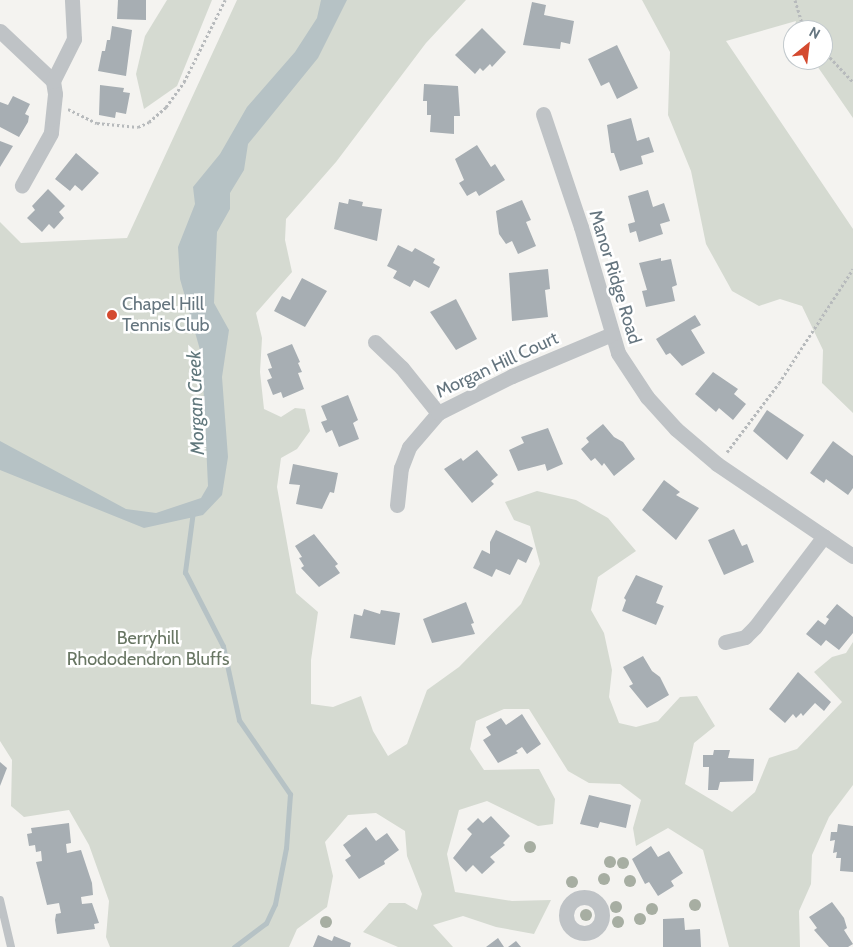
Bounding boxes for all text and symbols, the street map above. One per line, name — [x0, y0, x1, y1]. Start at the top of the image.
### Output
north arrow — [783, 20, 833, 70]
text: N — [806, 22, 823, 43]
street label: Manor Ridge Road — [584, 208, 646, 346]
place label: Chapel Hill Tennis Club — [122, 294, 210, 336]
marker: Chapel Hill Tennis Club — [106, 309, 118, 321]
street label: Morgan Hill Court — [432, 327, 562, 403]
water label: Morgan Creek — [183, 351, 209, 455]
park label: Berryhill Rhododendron Bluffs — [67, 628, 229, 670]

